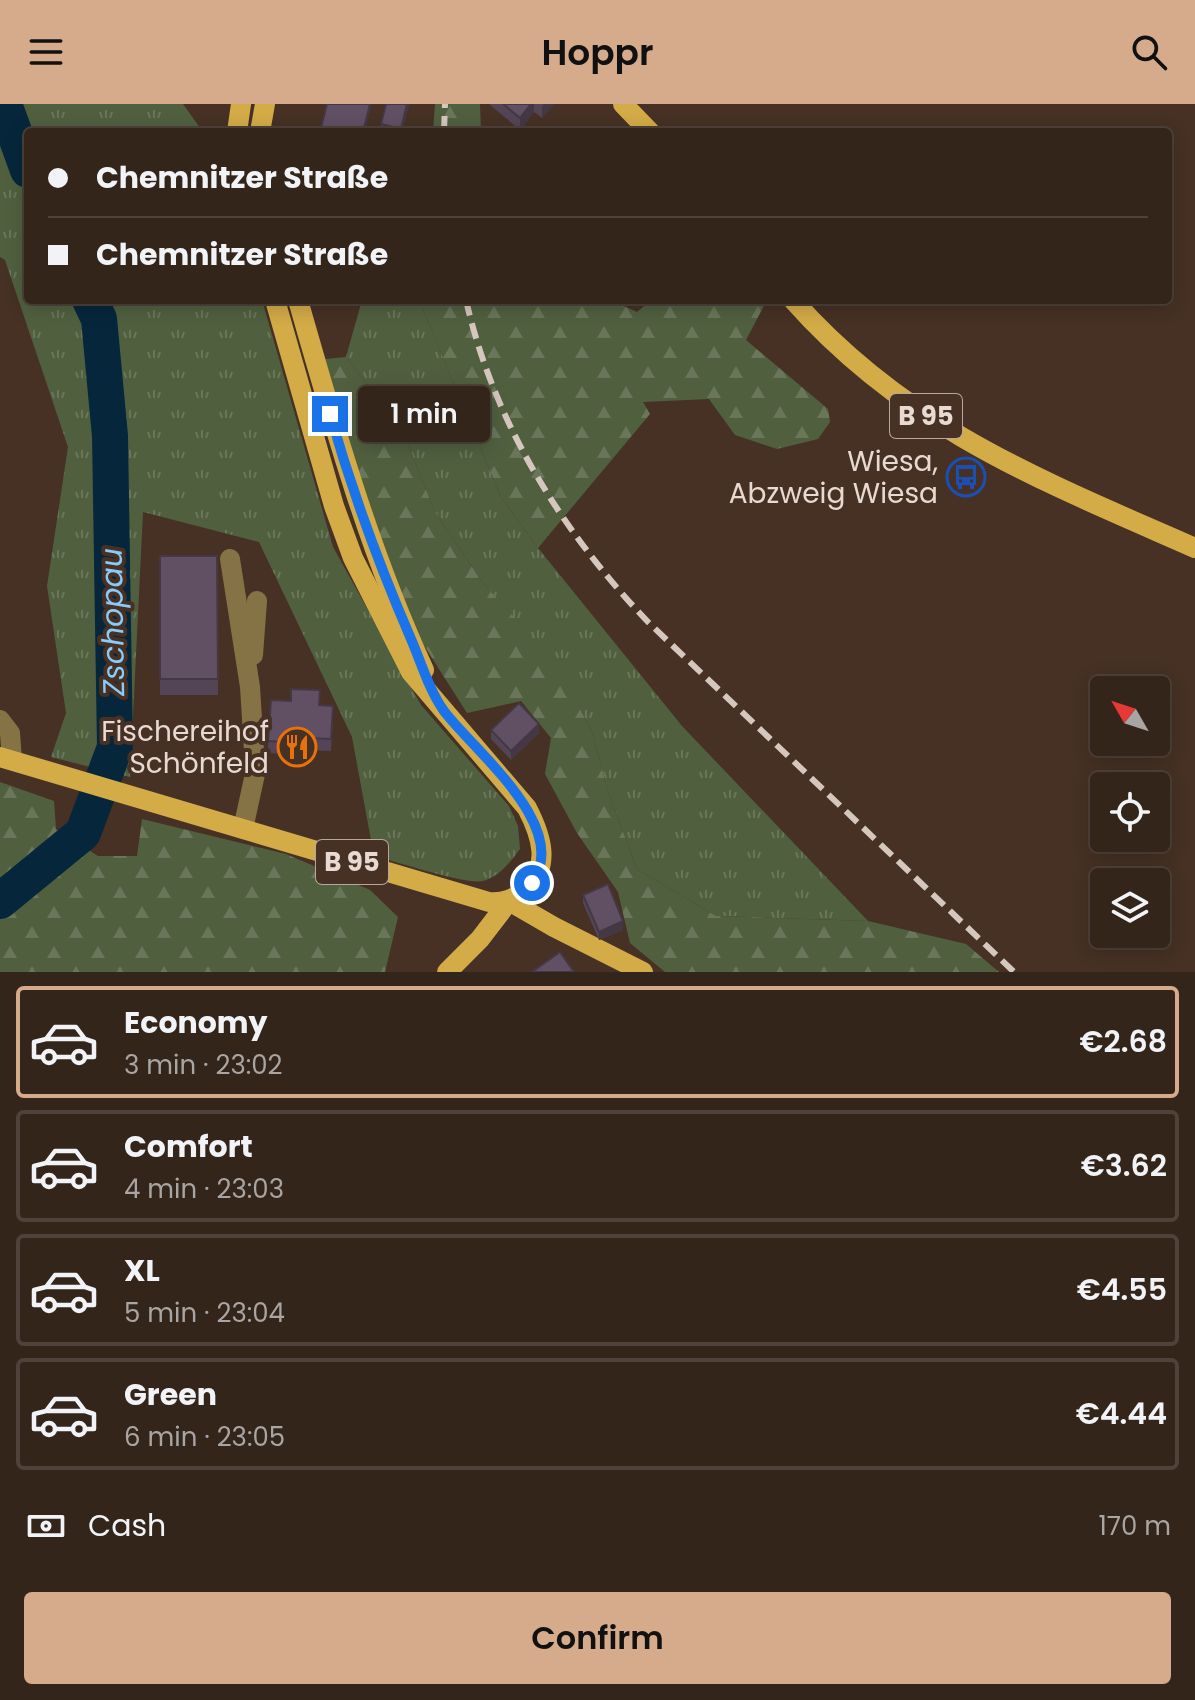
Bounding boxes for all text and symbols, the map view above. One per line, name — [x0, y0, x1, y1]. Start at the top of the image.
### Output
text: Hoppr — [541, 27, 654, 78]
icon: menu — [24, 30, 68, 74]
icon: search — [1127, 30, 1171, 74]
text: Chemnitzer Straße — [96, 156, 388, 199]
text: Chemnitzer Straße — [96, 233, 388, 276]
callout: 1 min — [358, 386, 490, 442]
road number: B 95 — [890, 394, 962, 438]
route end — [312, 396, 348, 432]
text: 1 min — [390, 396, 458, 432]
place label: Wiesa, Abzweig Wiesa — [729, 442, 938, 513]
bus stop icon: Wiesa, Abzweig Wiesa — [945, 456, 987, 498]
water label: Zschopau — [90, 548, 135, 698]
north arrow — [1090, 676, 1170, 756]
map controls — [1090, 676, 1170, 948]
place label: Fischereihof Schönfeld — [101, 712, 269, 783]
restaurant icon: Fischereihof Schönfeld — [276, 726, 318, 768]
button: locate — [1090, 772, 1170, 852]
road number: B 95 — [316, 840, 388, 884]
route start — [514, 865, 550, 901]
button: layers — [1090, 868, 1170, 948]
text: Economy — [124, 1001, 268, 1044]
icon: car — [28, 1006, 100, 1078]
text: €2.68 — [1080, 1020, 1167, 1063]
text: 3 min · 23:02 — [124, 1047, 283, 1083]
text: Comfort — [124, 1125, 253, 1168]
icon: car — [28, 1130, 100, 1202]
text: €3.62 — [1081, 1144, 1167, 1187]
text: 4 min · 23:03 — [124, 1171, 284, 1207]
text: XL — [124, 1249, 160, 1292]
icon: car — [28, 1254, 100, 1326]
text: €4.55 — [1077, 1268, 1167, 1311]
text: 5 min · 23:04 — [124, 1295, 285, 1331]
text: Green — [124, 1373, 217, 1416]
icon: car — [28, 1378, 100, 1450]
text: €4.44 — [1076, 1392, 1167, 1435]
text: 6 min · 23:05 — [124, 1419, 285, 1455]
icon: cash — [24, 1504, 68, 1548]
text: Cash — [88, 1504, 166, 1547]
text: 170 m — [1098, 1508, 1171, 1544]
button: Confirm — [24, 1592, 1171, 1684]

